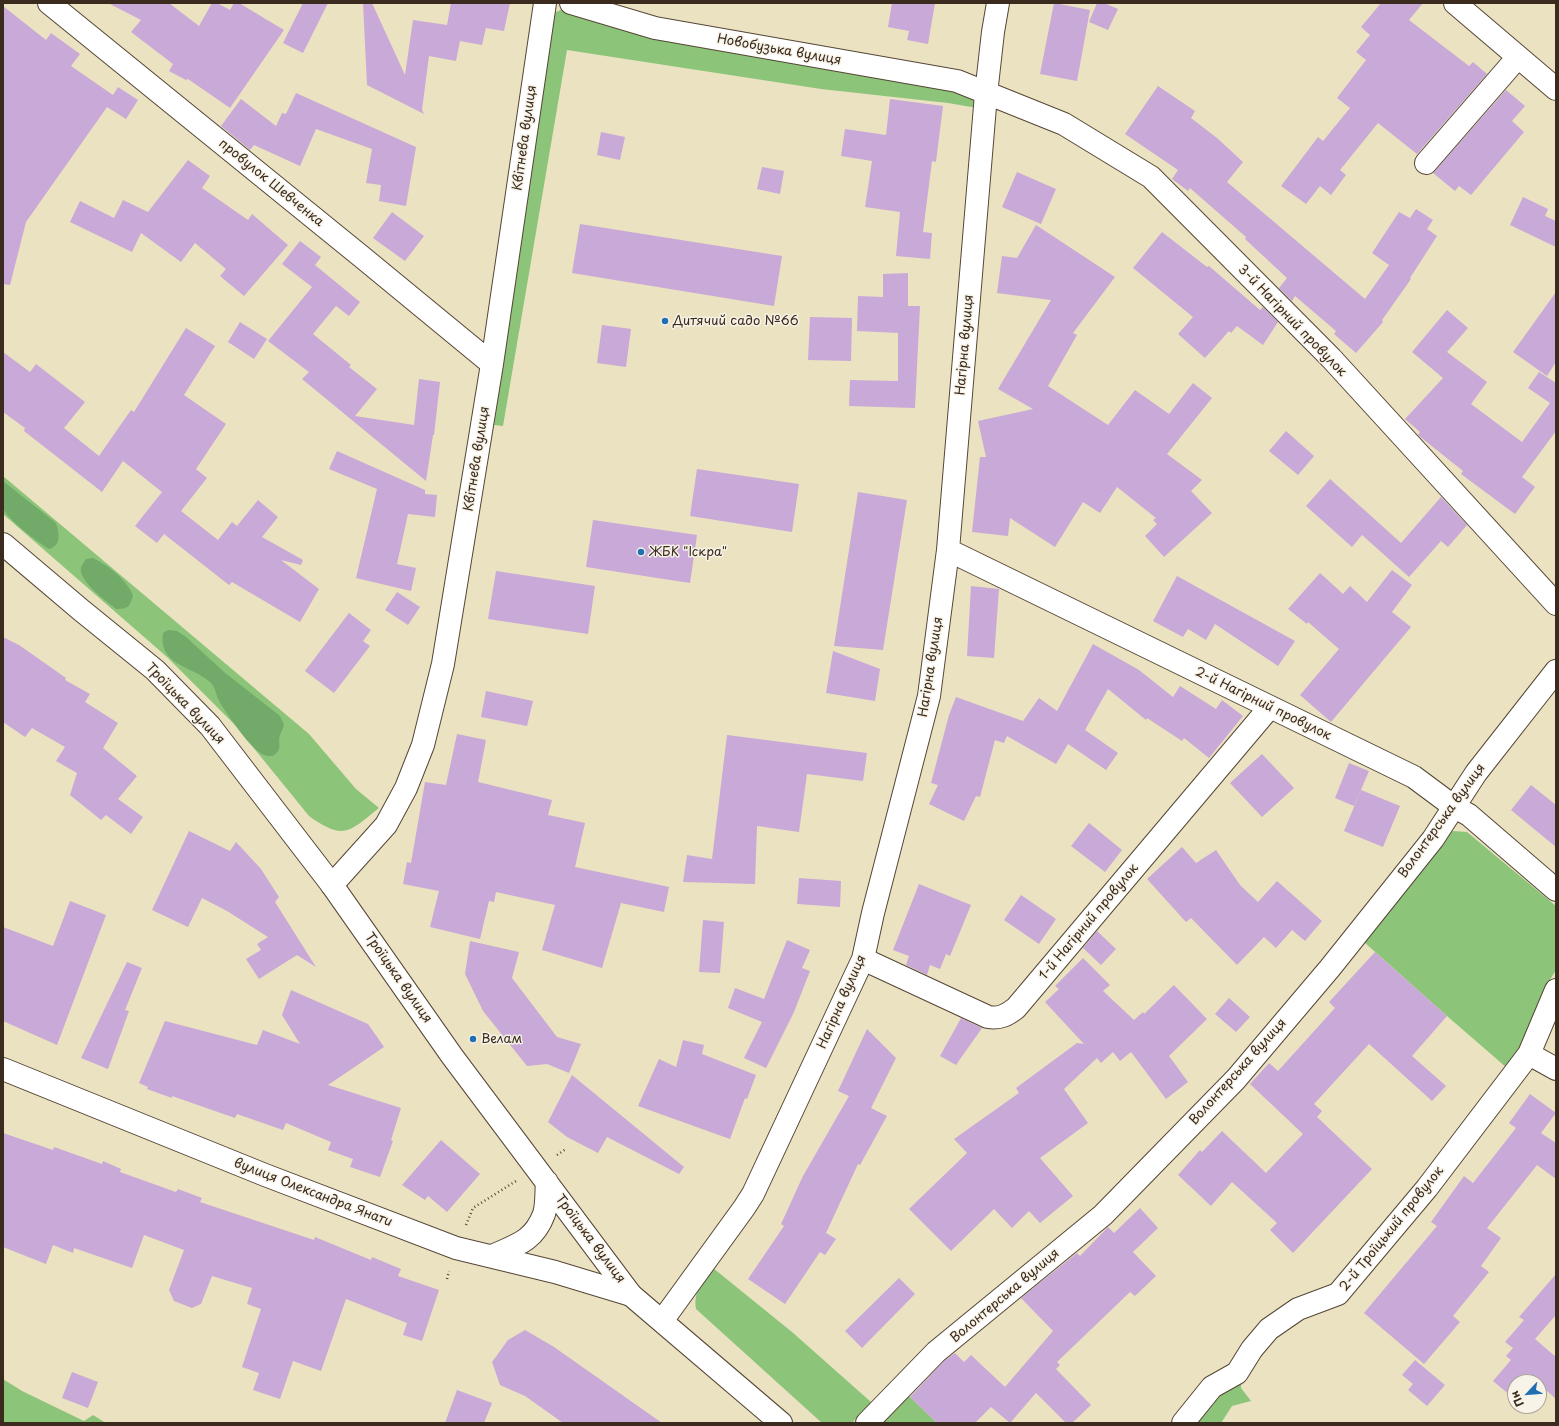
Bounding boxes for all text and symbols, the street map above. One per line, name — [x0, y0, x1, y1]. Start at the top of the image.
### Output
street label: Новобузька вулиця — [716, 31, 842, 69]
street label: Квітнева вулиця — [510, 84, 540, 192]
street label: провулок Шевченка — [215, 136, 327, 230]
street label: 3-й Нагірний провулок — [1235, 262, 1349, 380]
street label: Нагірна вулиця — [953, 294, 977, 396]
place label: Дитячий садо №66 — [673, 313, 799, 329]
marker: Дитячий садо №66 — [660, 316, 670, 326]
street label: Квітнева вулиця — [461, 405, 493, 513]
place label: ЖБК "Іскра" — [649, 544, 727, 560]
marker: ЖБК "Іскра" — [636, 547, 646, 557]
street label: Нагірна вулиця — [915, 616, 947, 718]
street label: Троїцька вулиця — [142, 660, 228, 748]
street label: 2-й Нагірний провулок — [1192, 664, 1334, 744]
street label: Волонтерська вулиця — [1395, 761, 1489, 881]
street label: 1-й Нагірний провулок — [1036, 861, 1142, 983]
street label: Троїцька вулиця — [361, 930, 435, 1026]
street label: Нагірна вулиця — [814, 953, 870, 1051]
street label: Волонтерська вулиця — [1186, 1016, 1290, 1128]
place label: Велам — [481, 1031, 522, 1047]
marker: Велам — [468, 1034, 478, 1044]
street label: вулиця Олександра Янати — [231, 1155, 395, 1231]
street label: 2-й Троїцький провулок — [1337, 1163, 1447, 1295]
street label: Троїцька вулиця — [552, 1192, 628, 1286]
street label: Волонтерська вулиця — [947, 1246, 1063, 1346]
north arrow — [1507, 1374, 1547, 1414]
text: Пн — [1506, 1388, 1528, 1410]

